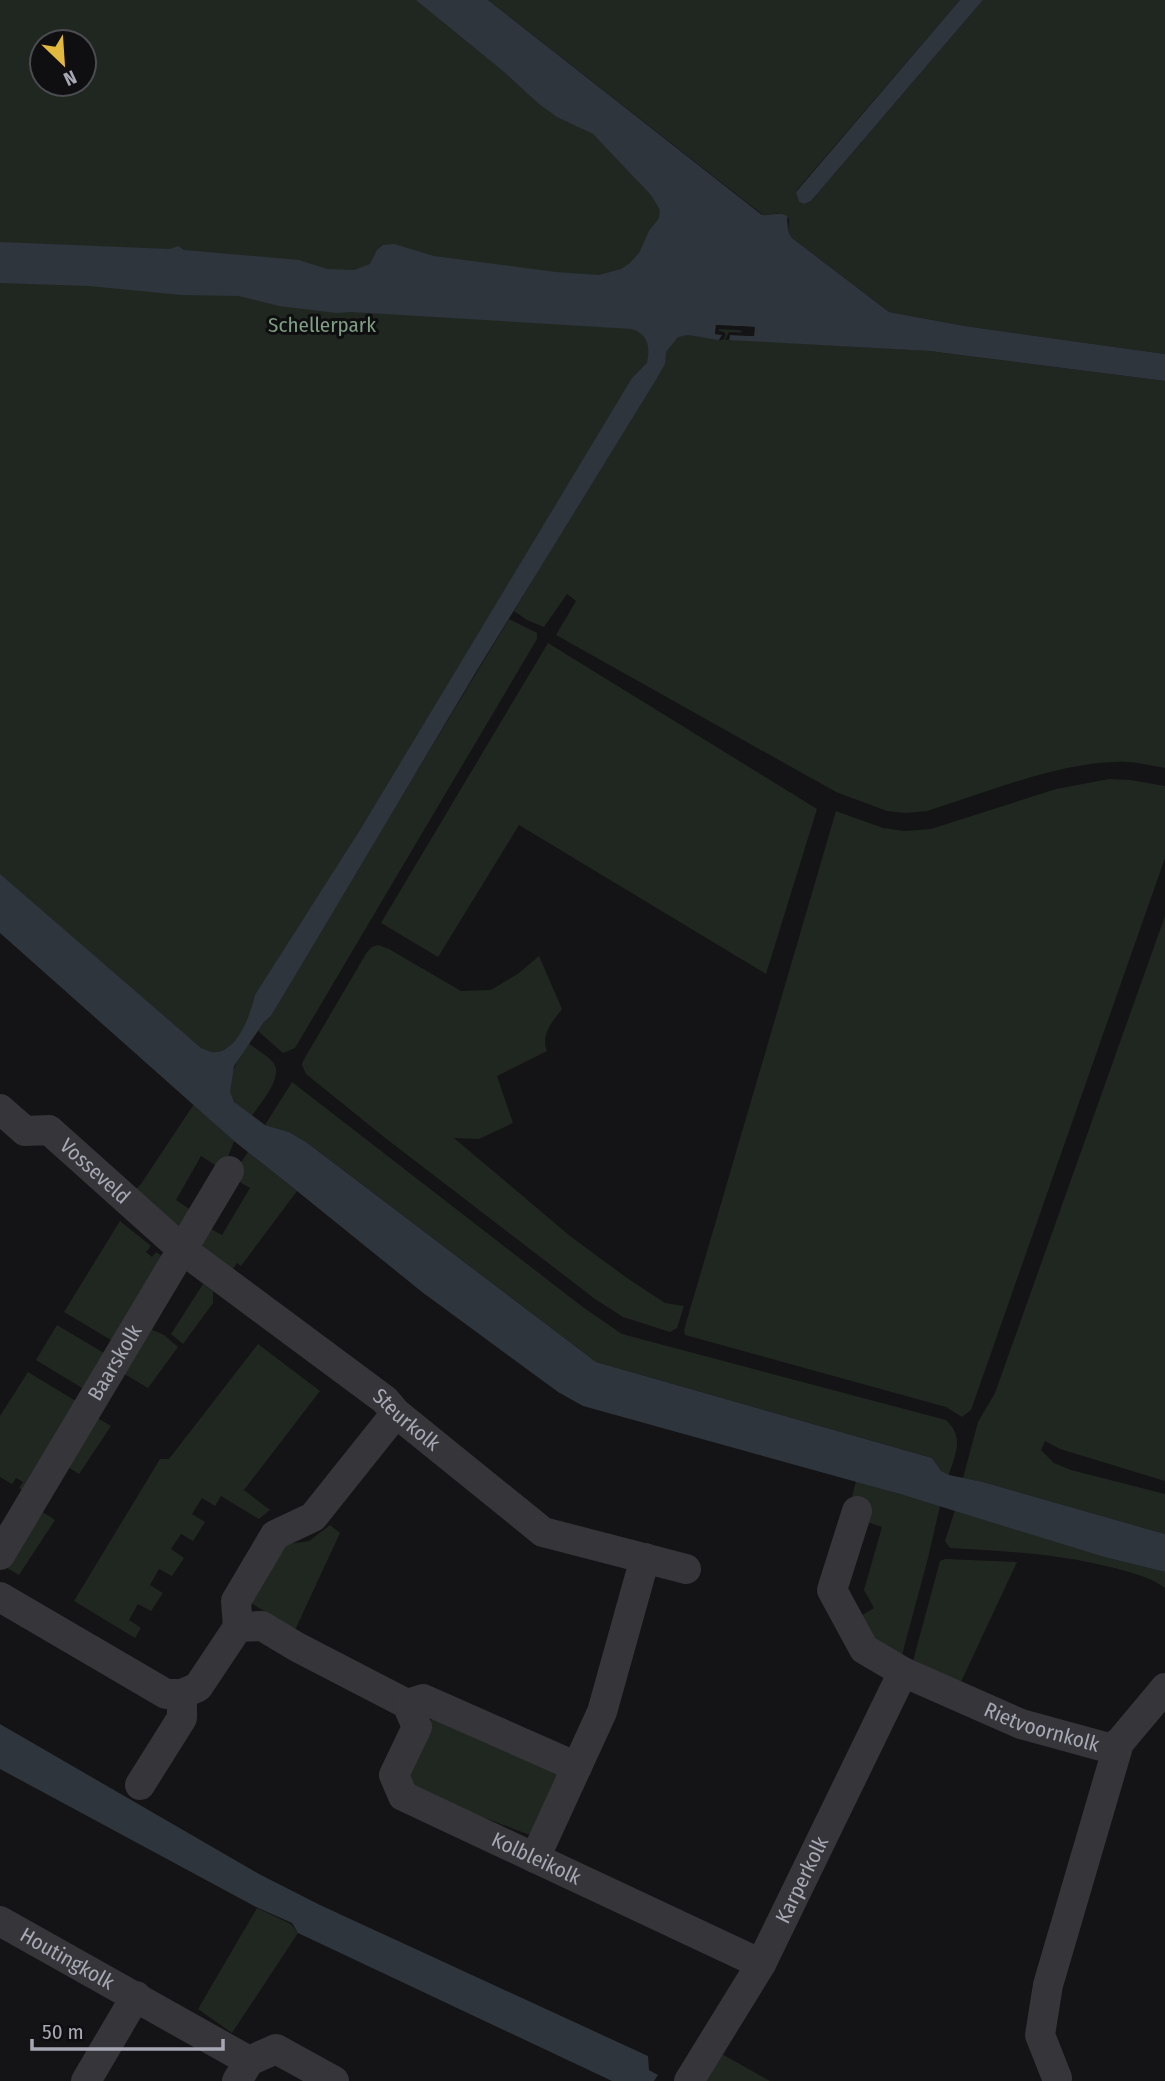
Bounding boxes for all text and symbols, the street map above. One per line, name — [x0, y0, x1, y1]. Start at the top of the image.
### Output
north arrow — [28, 28, 98, 98]
text: N — [60, 65, 80, 91]
park label: Schellerpark — [268, 312, 376, 338]
street label: Vosseveld — [54, 1133, 136, 1209]
street label: Baarskolk — [82, 1320, 148, 1405]
street label: Steurkolk — [368, 1383, 446, 1457]
street label: Rietvoornkolk — [980, 1696, 1102, 1758]
street label: Kolbleikolk — [487, 1826, 585, 1891]
street label: Karperkolk — [770, 1832, 834, 1928]
street label: Houtingkolk — [15, 1922, 119, 1996]
scale bar — [32, 2008, 222, 2052]
text: 50 m — [42, 2019, 84, 2045]

